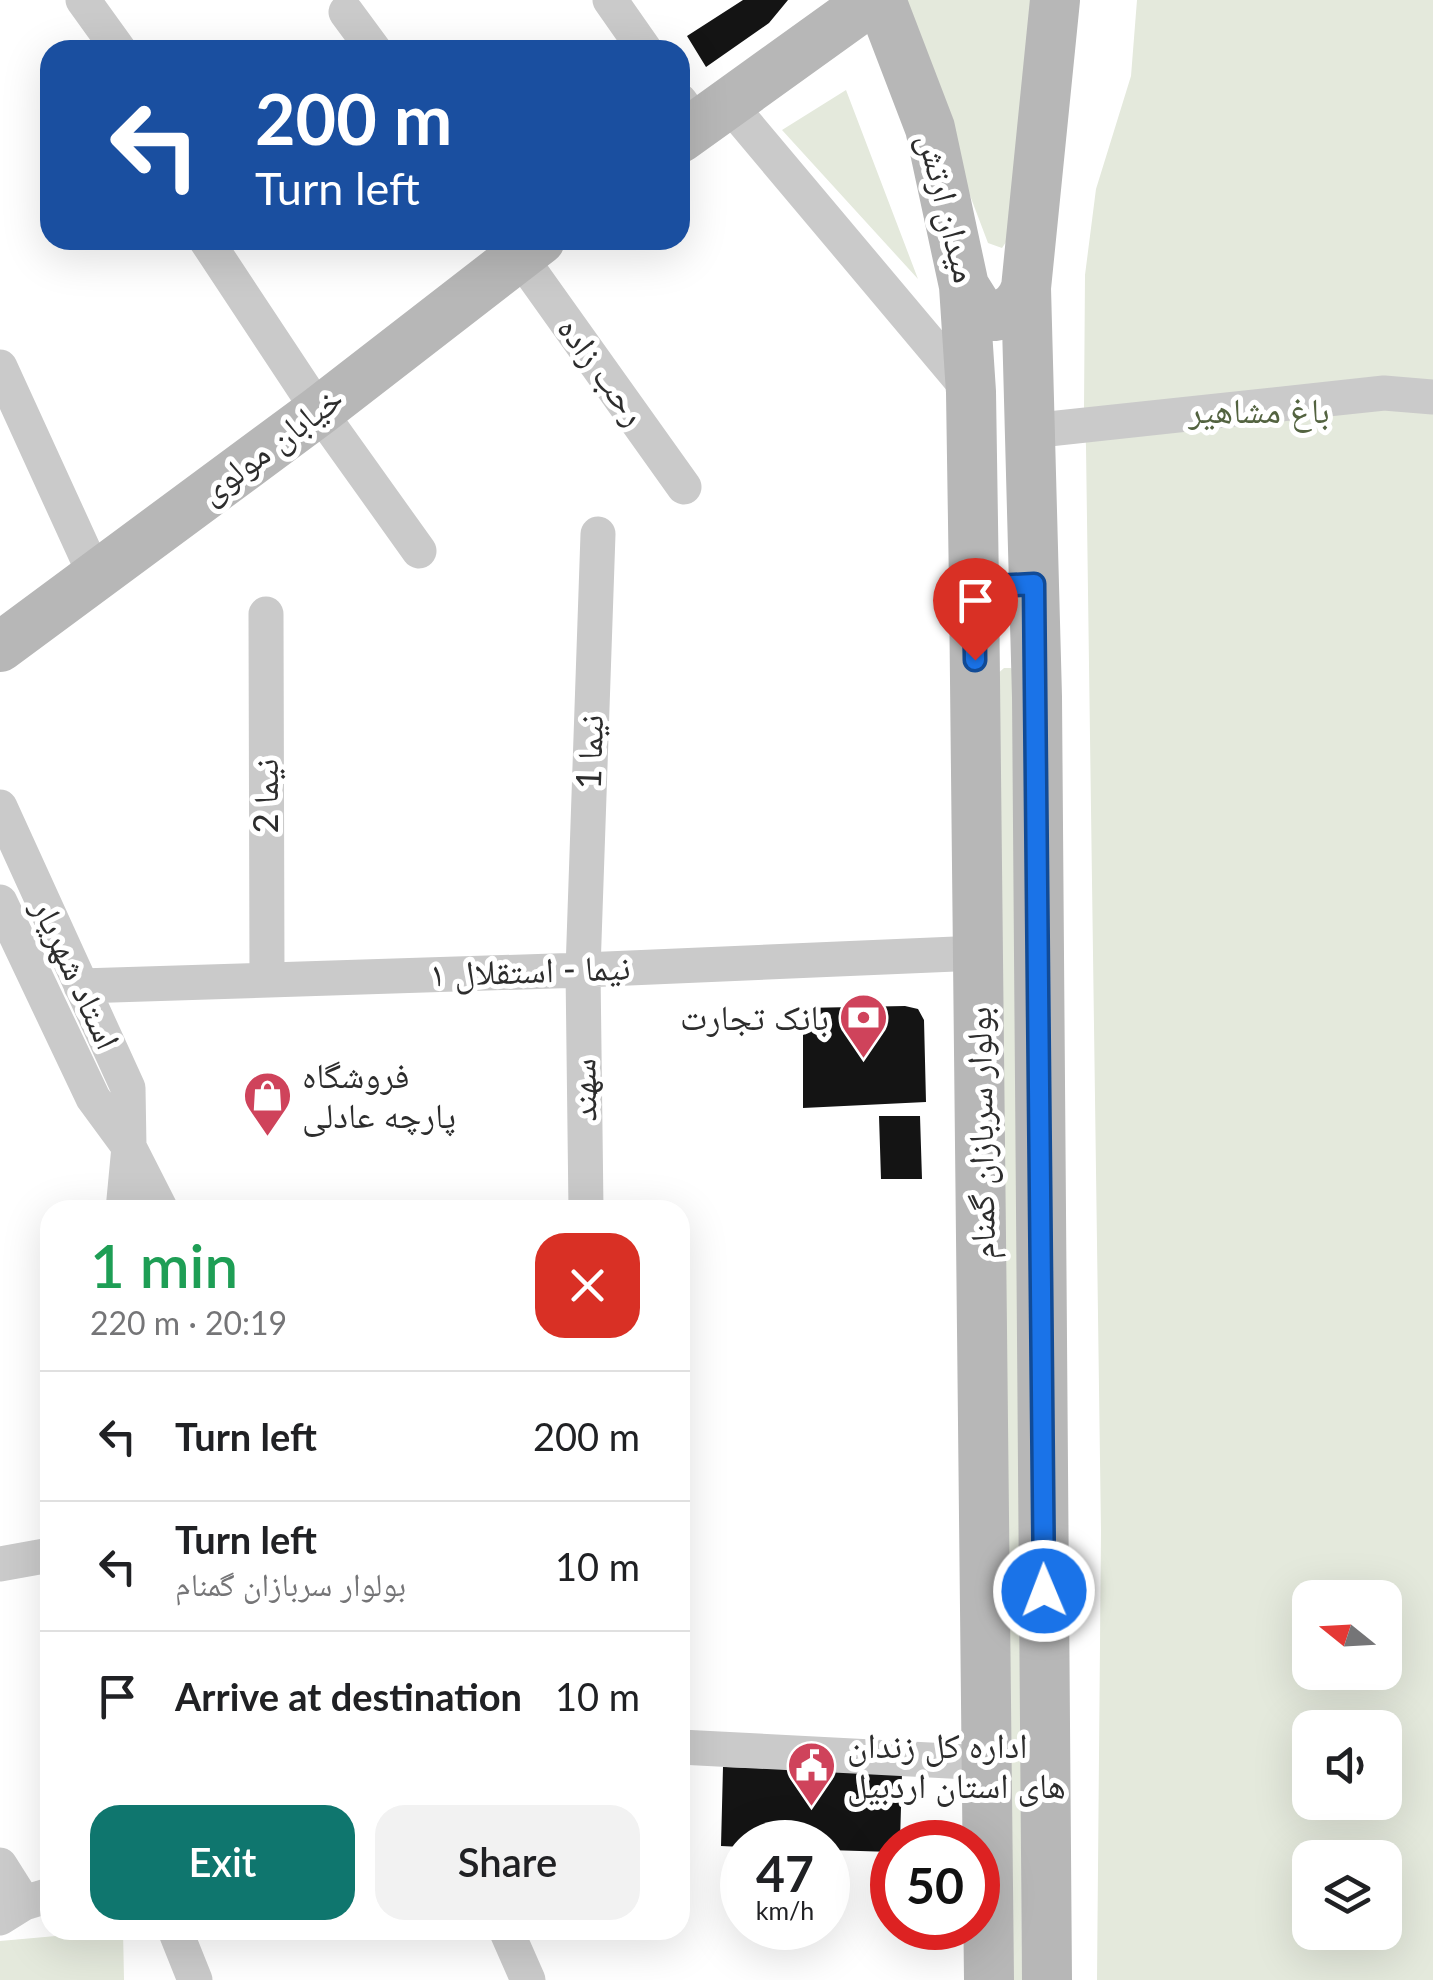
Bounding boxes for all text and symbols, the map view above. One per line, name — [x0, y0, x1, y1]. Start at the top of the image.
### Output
text: 200 m — [255, 76, 452, 160]
icon: left — [90, 80, 220, 210]
street label: میدان ارتش — [909, 129, 989, 287]
text: Turn left — [255, 161, 420, 215]
street label: رحب زاده — [549, 307, 657, 433]
street label: خیابان مولوی — [189, 376, 351, 513]
park label: باغ مشاهیر — [1187, 388, 1330, 433]
pin — [933, 558, 1018, 661]
icon: arrive — [948, 573, 1003, 628]
street label: نیما 1 — [566, 714, 611, 790]
street label: نیما 2 — [243, 759, 286, 833]
street label: استاد شهریار — [24, 890, 131, 1055]
street label: نیما - استقلال ۱ — [429, 945, 631, 995]
bank icon: بانک تجارت — [838, 992, 890, 1060]
place label: بانک تجارت — [680, 995, 829, 1038]
street label: بولوار سربازان گمنام — [956, 1006, 1006, 1260]
place label: فروشگاه پارچه عادلی — [302, 1053, 456, 1137]
street label: سهند — [560, 1058, 604, 1122]
shop icon: فروشگاه پارچه عادلی — [241, 1070, 293, 1138]
text: 1 min — [90, 1229, 238, 1301]
button: close — [535, 1233, 640, 1338]
text: 220 m · 20:19 — [90, 1303, 287, 1342]
icon: left — [90, 1409, 145, 1464]
text: Turn left — [175, 1413, 317, 1459]
text: 200 m — [533, 1413, 640, 1459]
text: Turn left — [175, 1516, 317, 1562]
icon: left — [90, 1539, 145, 1594]
position arrow — [992, 1539, 1096, 1643]
text: 10 m — [555, 1543, 640, 1589]
text: بولوار سربازان گمنام — [175, 1564, 406, 1603]
north arrow — [1292, 1580, 1402, 1690]
map controls — [1292, 1580, 1402, 1950]
icon: arrive — [90, 1669, 145, 1724]
text: Arrive at destination — [175, 1673, 522, 1719]
text: 10 m — [555, 1673, 640, 1719]
button: sound — [1292, 1710, 1402, 1820]
place label: اداره کل زندان های استان اردبیل — [847, 1723, 1066, 1807]
public building icon: اداره کل زندان های استان اردبیل — [786, 1740, 838, 1808]
button: Exit — [90, 1805, 355, 1920]
button: Share — [375, 1805, 640, 1920]
speed limit sign: 50 — [870, 1820, 1000, 1950]
button: layers — [1292, 1840, 1402, 1950]
text: 47 — [756, 1843, 814, 1903]
text: km/h — [756, 1895, 814, 1925]

